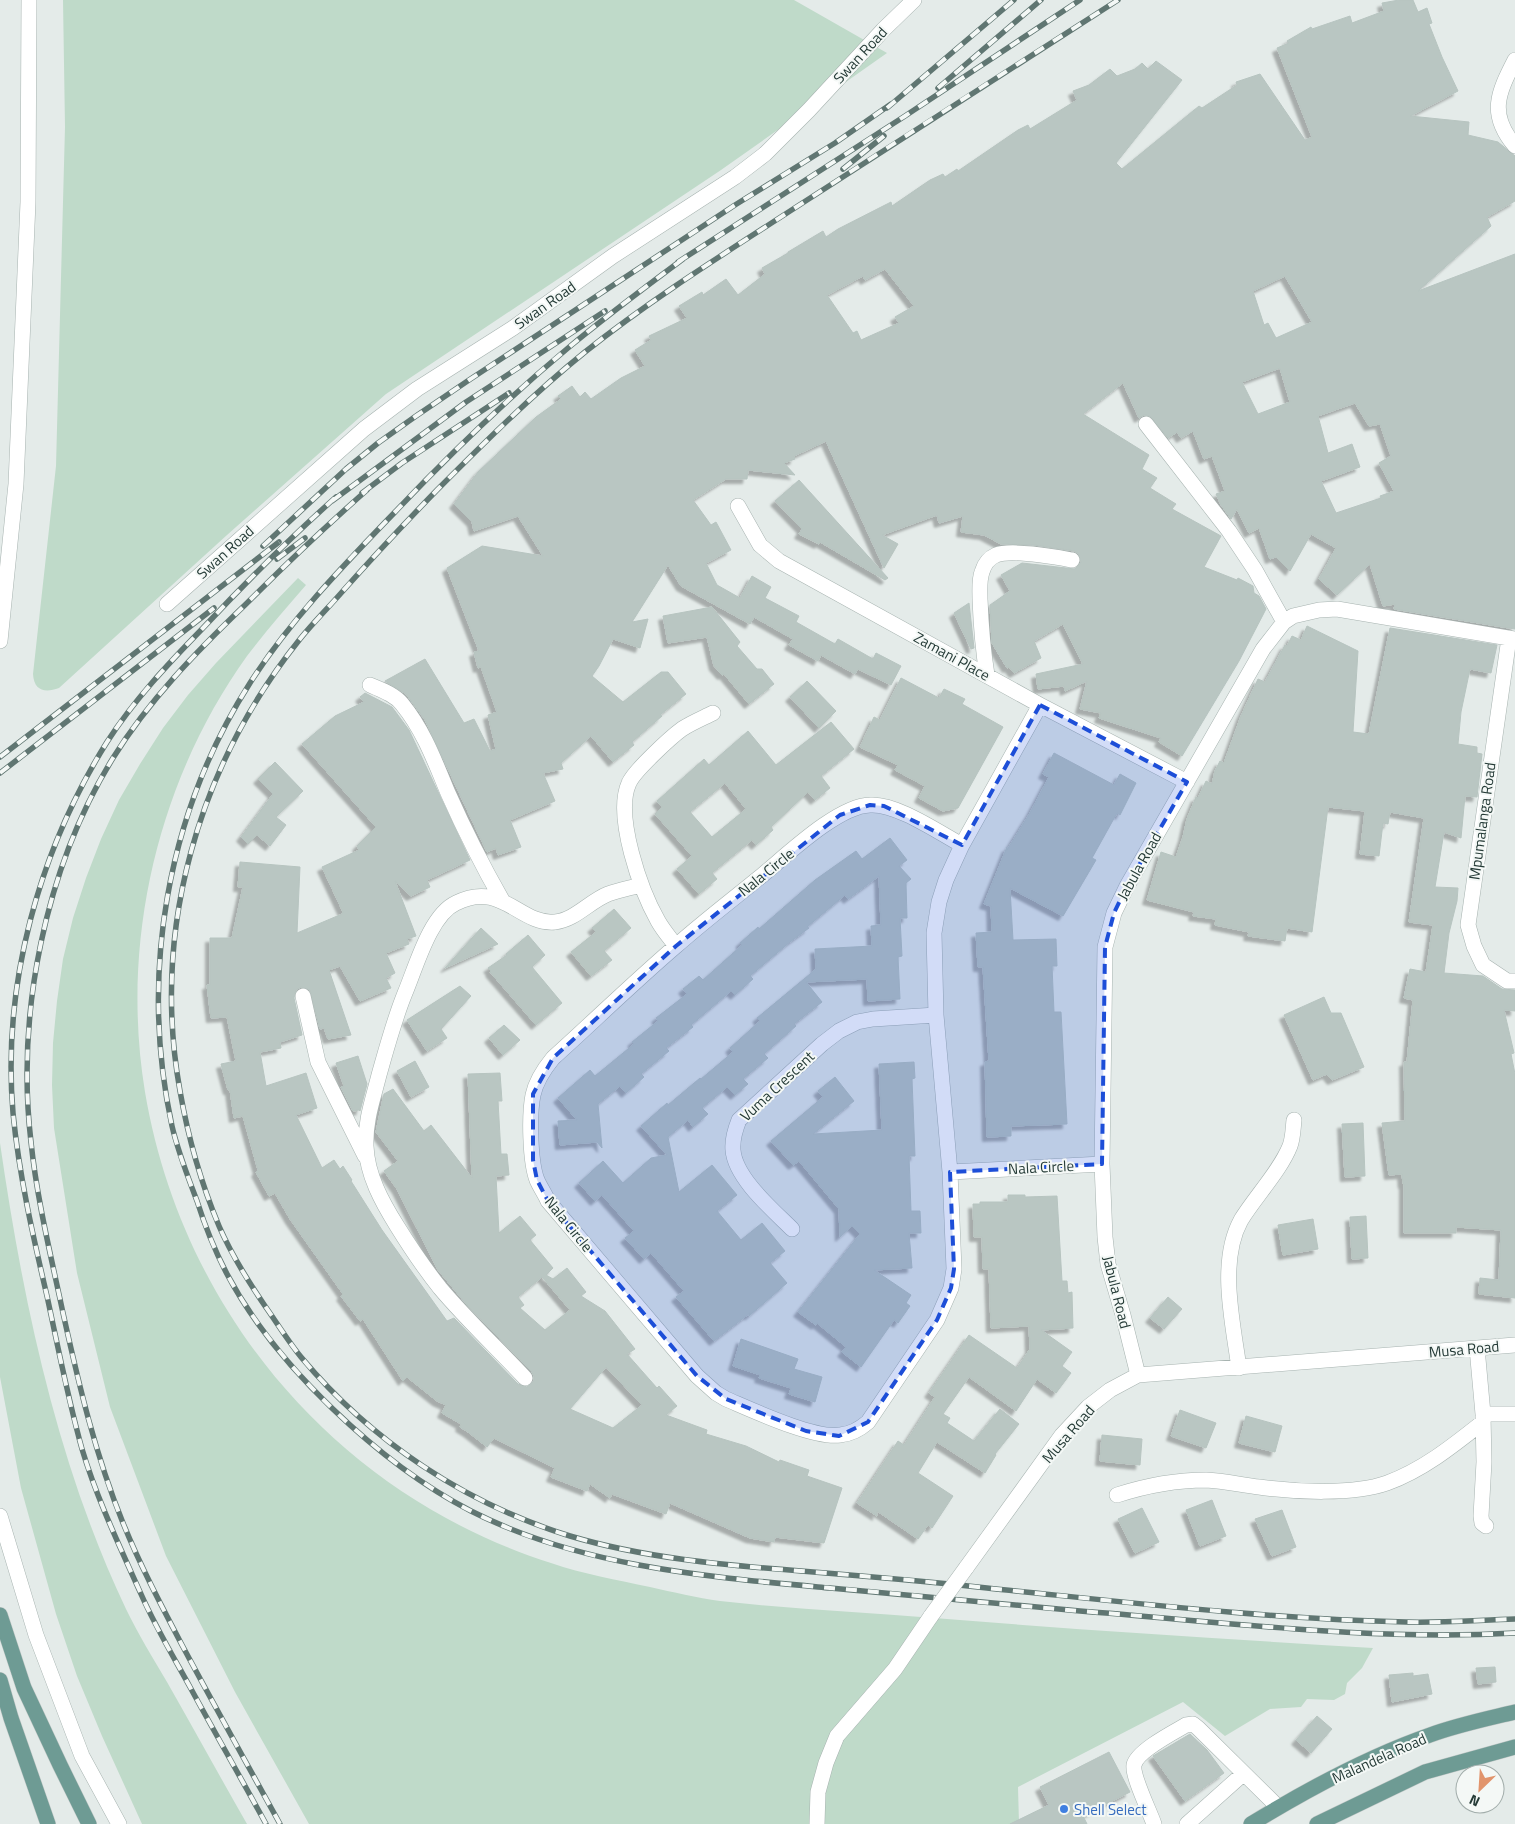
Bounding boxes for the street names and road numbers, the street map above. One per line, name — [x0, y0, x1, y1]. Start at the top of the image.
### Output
street label: Swan Road — [827, 21, 893, 89]
street label: Swan Road — [509, 275, 581, 335]
street label: Swan Road — [191, 520, 259, 584]
street label: Zamani Place — [910, 626, 994, 686]
street label: Mpumalanga Road — [1462, 761, 1502, 881]
street label: Jabula Road — [1111, 828, 1167, 904]
street label: Nala Circle — [733, 842, 799, 902]
street label: Vuma Crescent — [735, 1045, 820, 1127]
street label: Nala Circle — [1007, 1154, 1075, 1180]
street label: Nala Circle — [539, 1191, 599, 1257]
street label: Jabula Road — [1097, 1253, 1137, 1331]
street label: Musa Road — [1428, 1334, 1500, 1364]
street label: Musa Road — [1036, 1400, 1100, 1468]
street label: Malandela Road — [1328, 1727, 1430, 1789]

